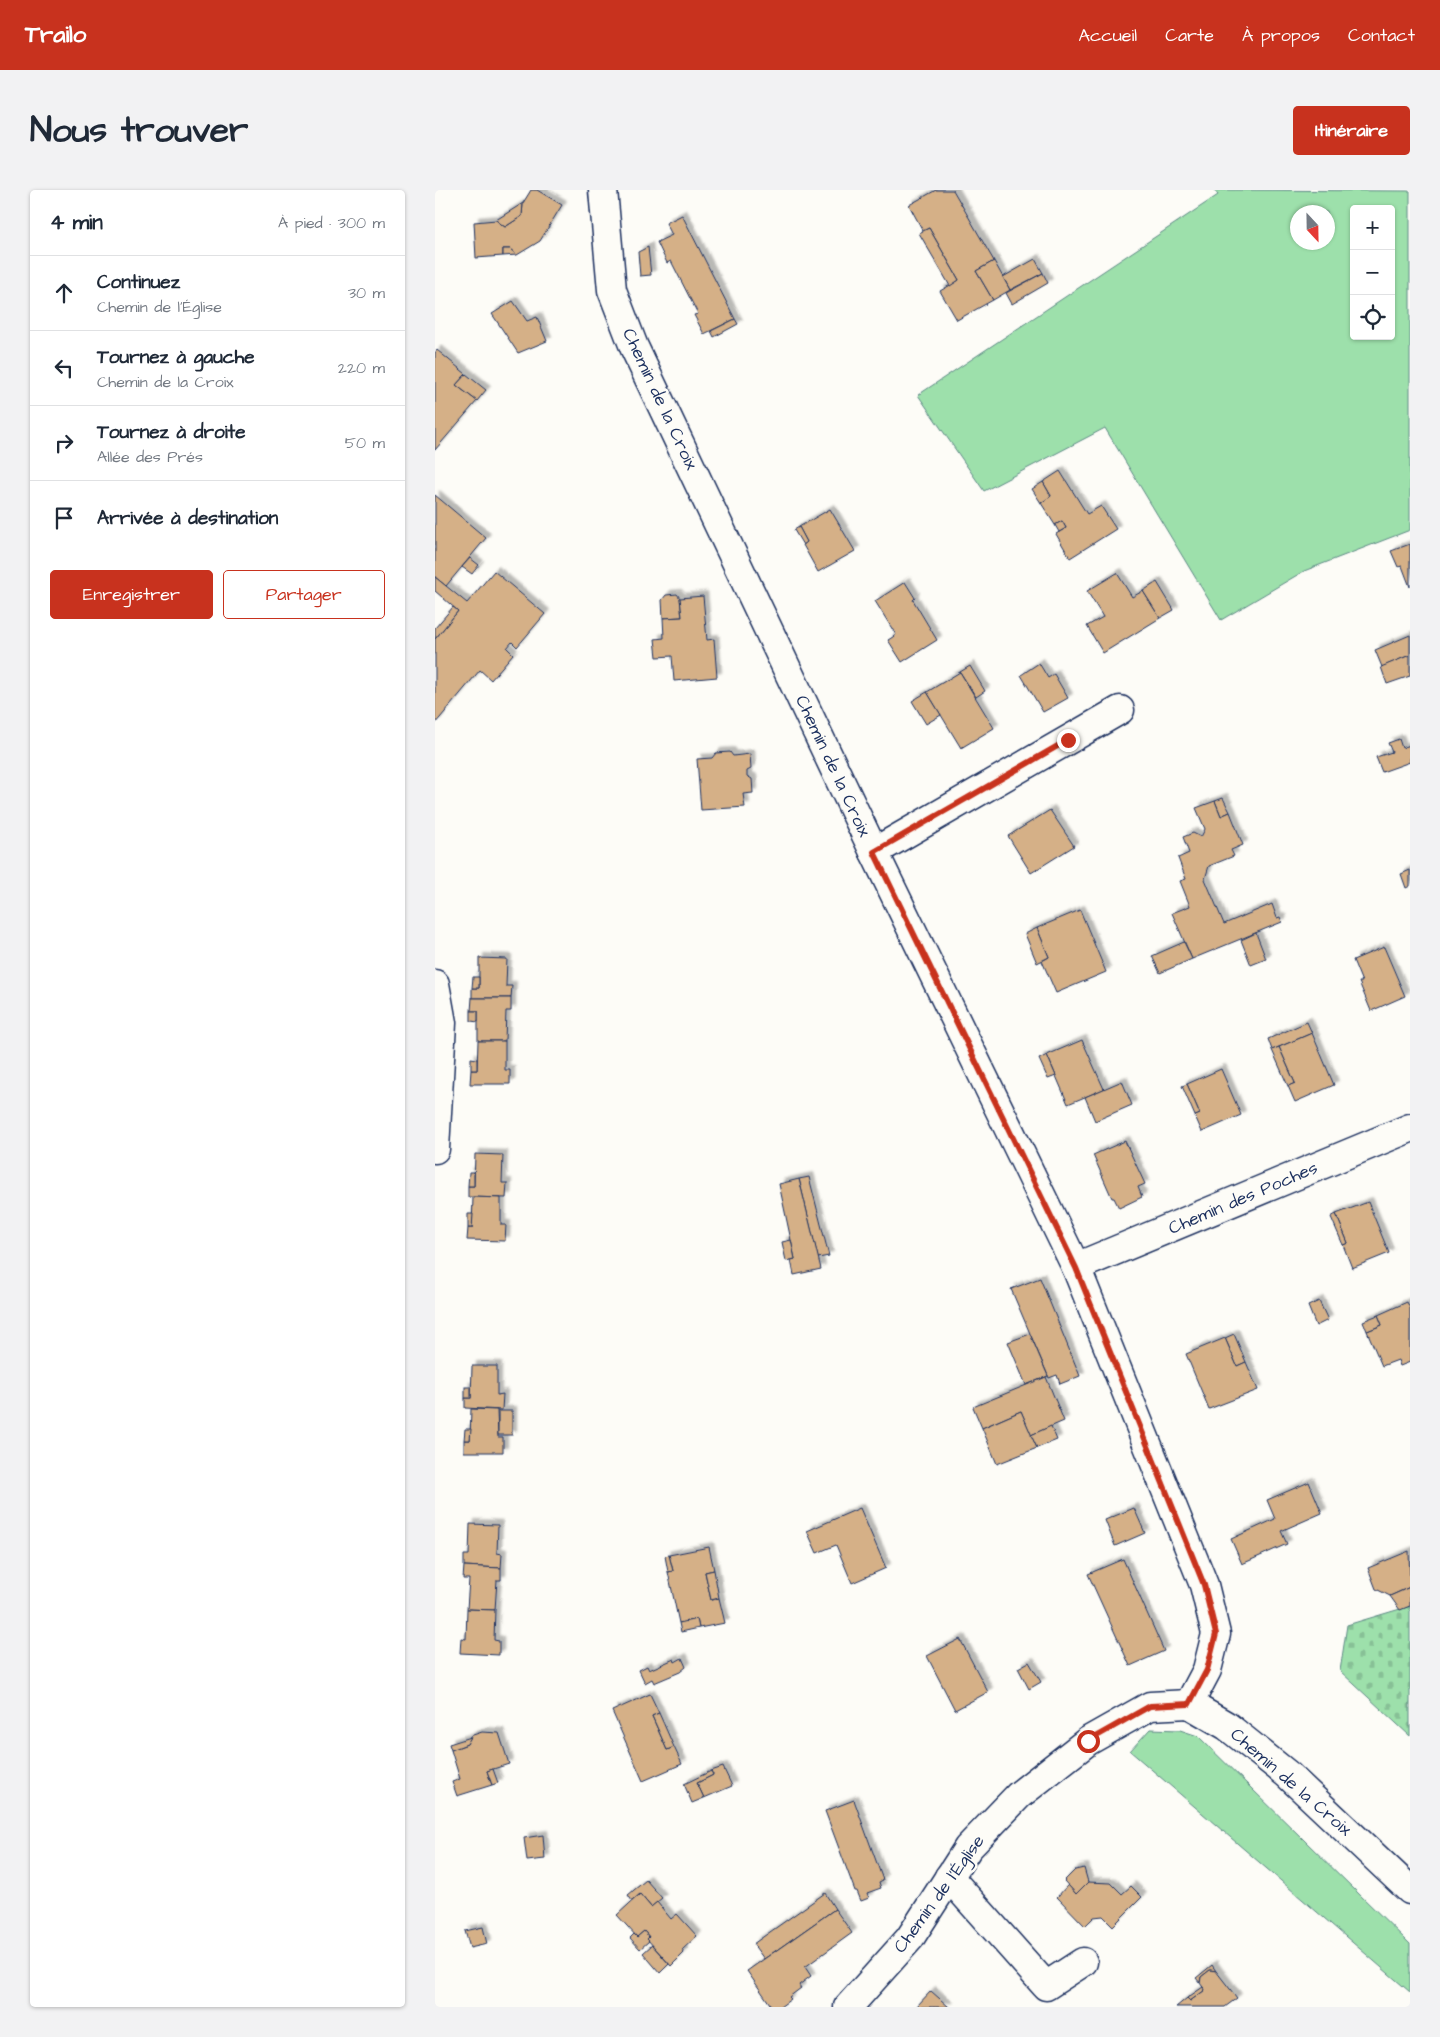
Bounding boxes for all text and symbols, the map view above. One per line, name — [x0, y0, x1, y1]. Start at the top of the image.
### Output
text: Trailo — [25, 18, 86, 52]
text: Accueil — [1078, 23, 1137, 48]
text: Carte — [1165, 23, 1214, 48]
text: À propos — [1242, 23, 1320, 48]
text: Contact — [1348, 23, 1415, 48]
text: Nous trouver — [30, 106, 248, 155]
button: Itinéraire — [1293, 106, 1410, 155]
north arrow — [1290, 205, 1335, 250]
map controls — [1350, 205, 1395, 340]
button: + — [1350, 205, 1395, 250]
text: 4 min — [50, 208, 103, 237]
text: À pied · 300 m — [278, 212, 385, 234]
button: − — [1350, 250, 1395, 295]
text: Continuez — [97, 269, 180, 296]
icon: ahead — [50, 279, 78, 307]
text: 30 m — [348, 282, 385, 304]
button: locate — [1350, 295, 1395, 340]
text: Chemin de l'Église — [97, 296, 222, 318]
street label: Chemin de la Croix — [616, 324, 704, 474]
text: Tournez à gauche — [97, 344, 255, 371]
icon: left — [50, 354, 78, 382]
text: 220 m — [338, 357, 385, 379]
text: Chemin de la Croix — [97, 371, 234, 393]
text: Tournez à droite — [97, 419, 245, 446]
icon: right — [50, 429, 78, 457]
text: 50 m — [345, 432, 385, 454]
text: Allée des Prés — [97, 446, 203, 468]
icon: arrive — [50, 504, 78, 532]
text: Arrivée à destination — [97, 505, 278, 532]
button: Enregistrer — [50, 570, 213, 619]
button: Partager — [223, 570, 385, 619]
street label: Chemin de la Croix — [789, 691, 877, 841]
route end — [1057, 729, 1080, 752]
street label: Chemin des Poches — [1164, 1155, 1322, 1241]
street label: Chemin de la Croix — [1225, 1722, 1358, 1842]
route start — [1077, 1730, 1100, 1753]
street label: Chemin de l'Église — [888, 1830, 991, 1959]

